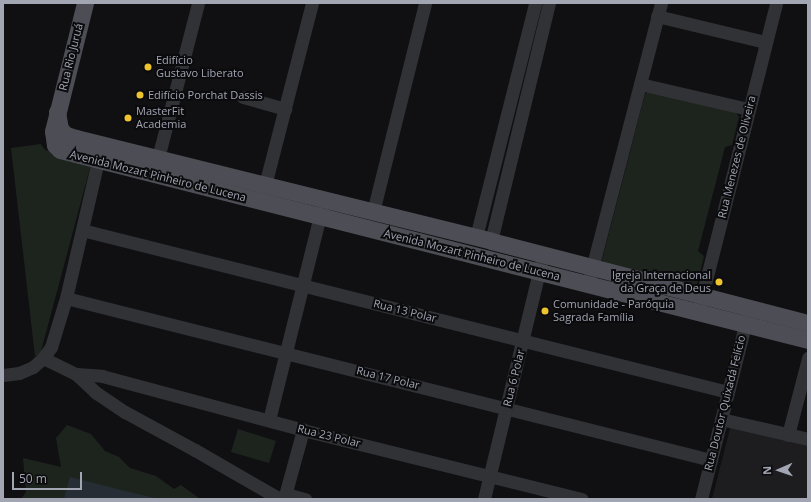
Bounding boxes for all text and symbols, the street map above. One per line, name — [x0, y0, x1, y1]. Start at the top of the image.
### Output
street label: Rua Rio Juruá — [56, 22, 86, 92]
place label: Edifício Gustavo Liberato — [156, 54, 244, 80]
marker: Edifício Gustavo Liberato — [143, 62, 153, 72]
place label: Edifício Porchat Dassis — [148, 88, 263, 102]
marker: Edifício Porchat Dassis — [135, 90, 145, 100]
street label: Rua Menezes de Oliveira — [715, 94, 759, 220]
place label: MasterFit Academia — [136, 105, 186, 131]
marker: MasterFit Academia — [123, 113, 133, 123]
street label: Avenida Mozart Pinheiro de Lucena — [68, 148, 248, 204]
street label: Avenida Mozart Pinheiro de Lucena — [382, 227, 562, 283]
place label: Igreja Internacional da Graça de Deus — [612, 269, 711, 295]
marker: Igreja Internacional da Graça de Deus — [714, 277, 724, 287]
street label: Rua 13 Polar — [372, 297, 438, 325]
place label: Comunidade - Paróquia Sagrada Família — [553, 298, 674, 324]
marker: Comunidade - Paróquia Sagrada Família — [540, 306, 550, 316]
street label: Rua Doutor Quixadá Felício — [702, 334, 748, 472]
street label: Rua 6 Polar — [501, 348, 527, 408]
street label: Rua 17 Polar — [355, 364, 421, 392]
street label: Rua 23 Polar — [296, 422, 362, 450]
north arrow — [759, 450, 799, 490]
scale bar — [14, 464, 84, 490]
text: N — [759, 466, 774, 475]
text: 50 m — [19, 470, 47, 487]

